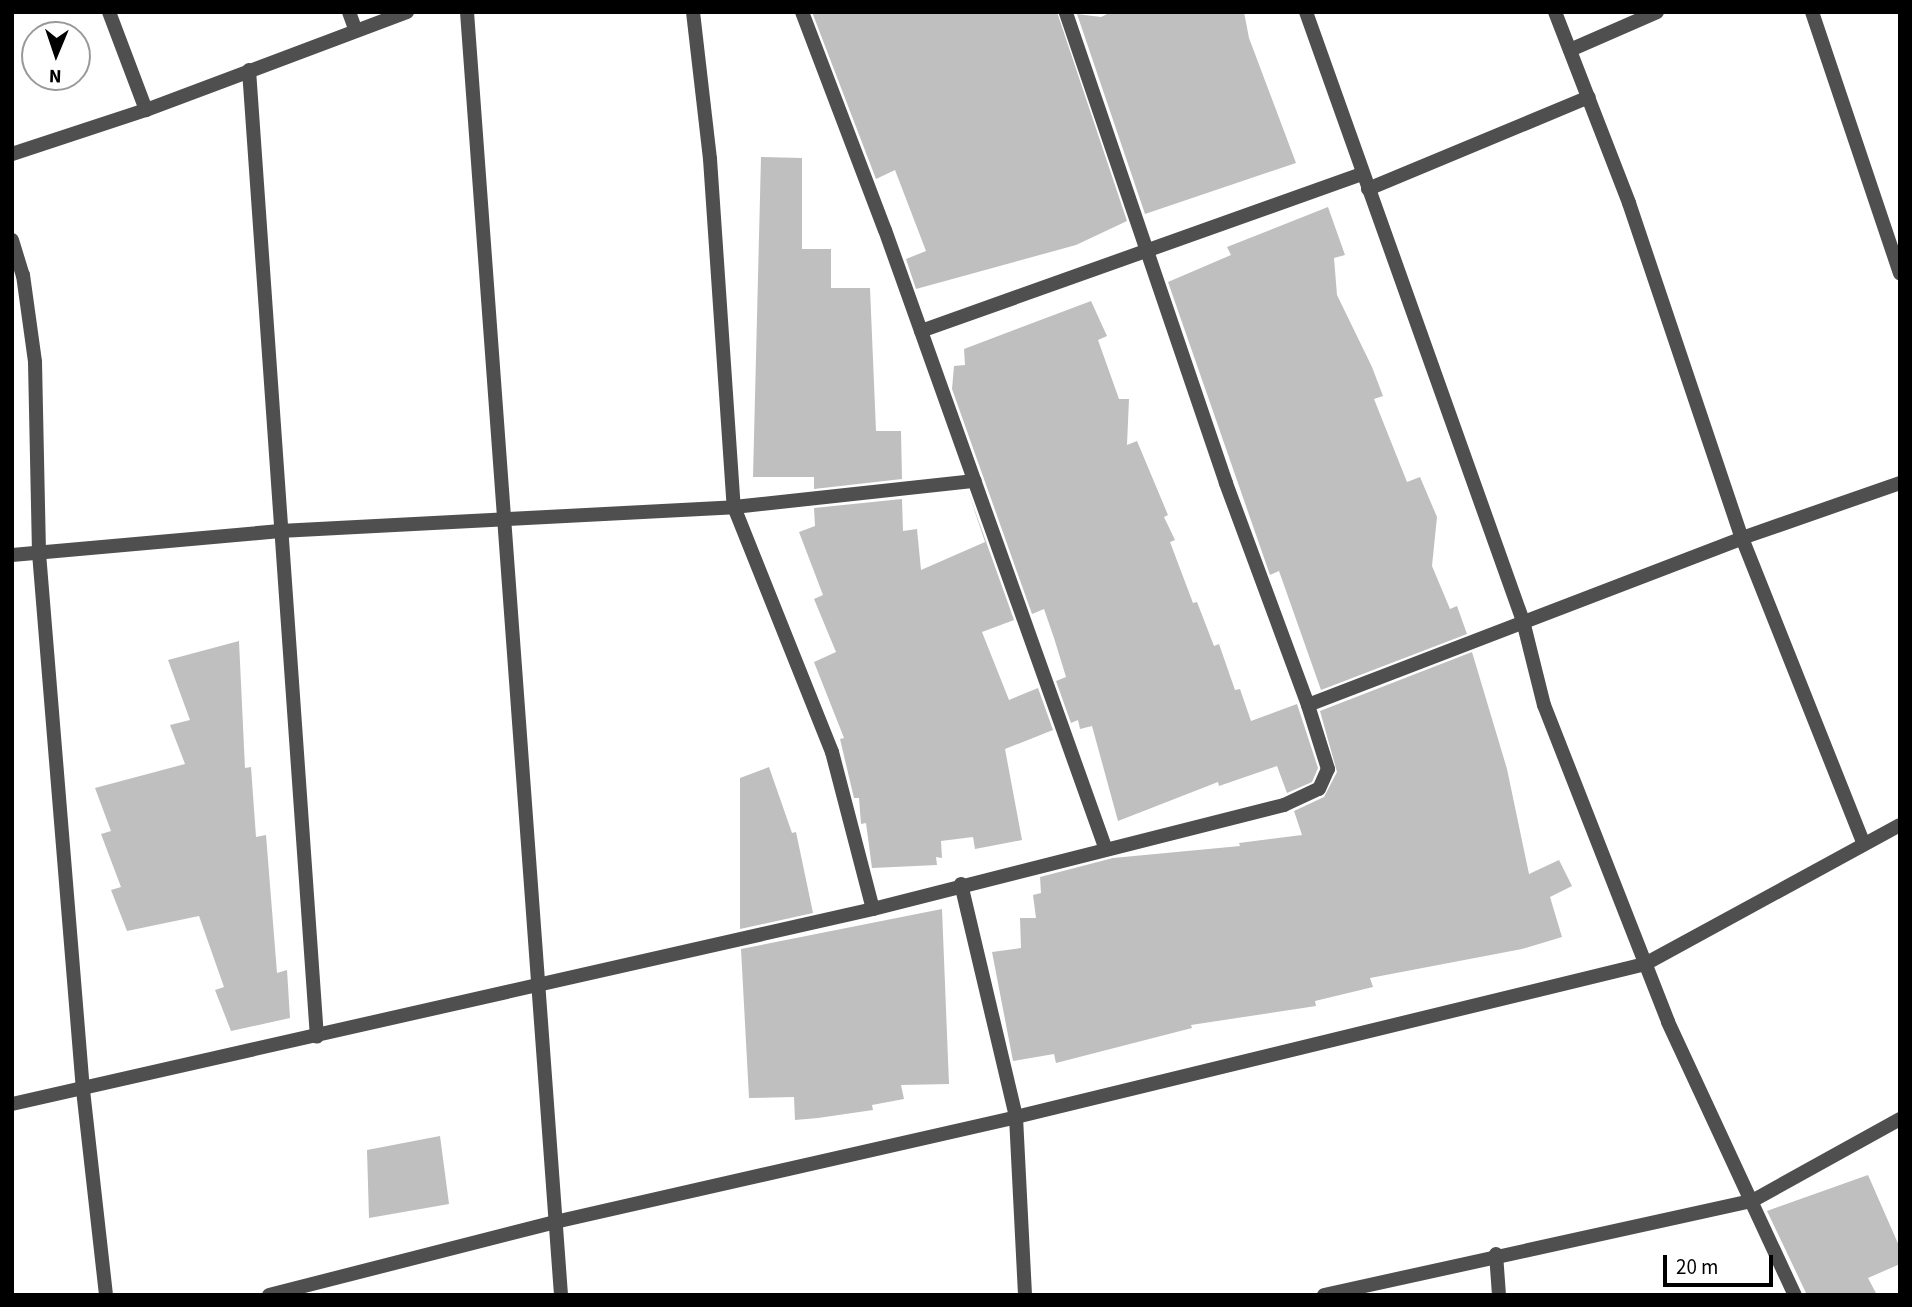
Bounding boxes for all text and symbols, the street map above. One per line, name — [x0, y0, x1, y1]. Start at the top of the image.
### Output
north arrow — [21, 21, 91, 91]
text: N — [49, 62, 62, 89]
scale bar — [1667, 1240, 1777, 1284]
text: 20 m — [1676, 1252, 1718, 1282]

